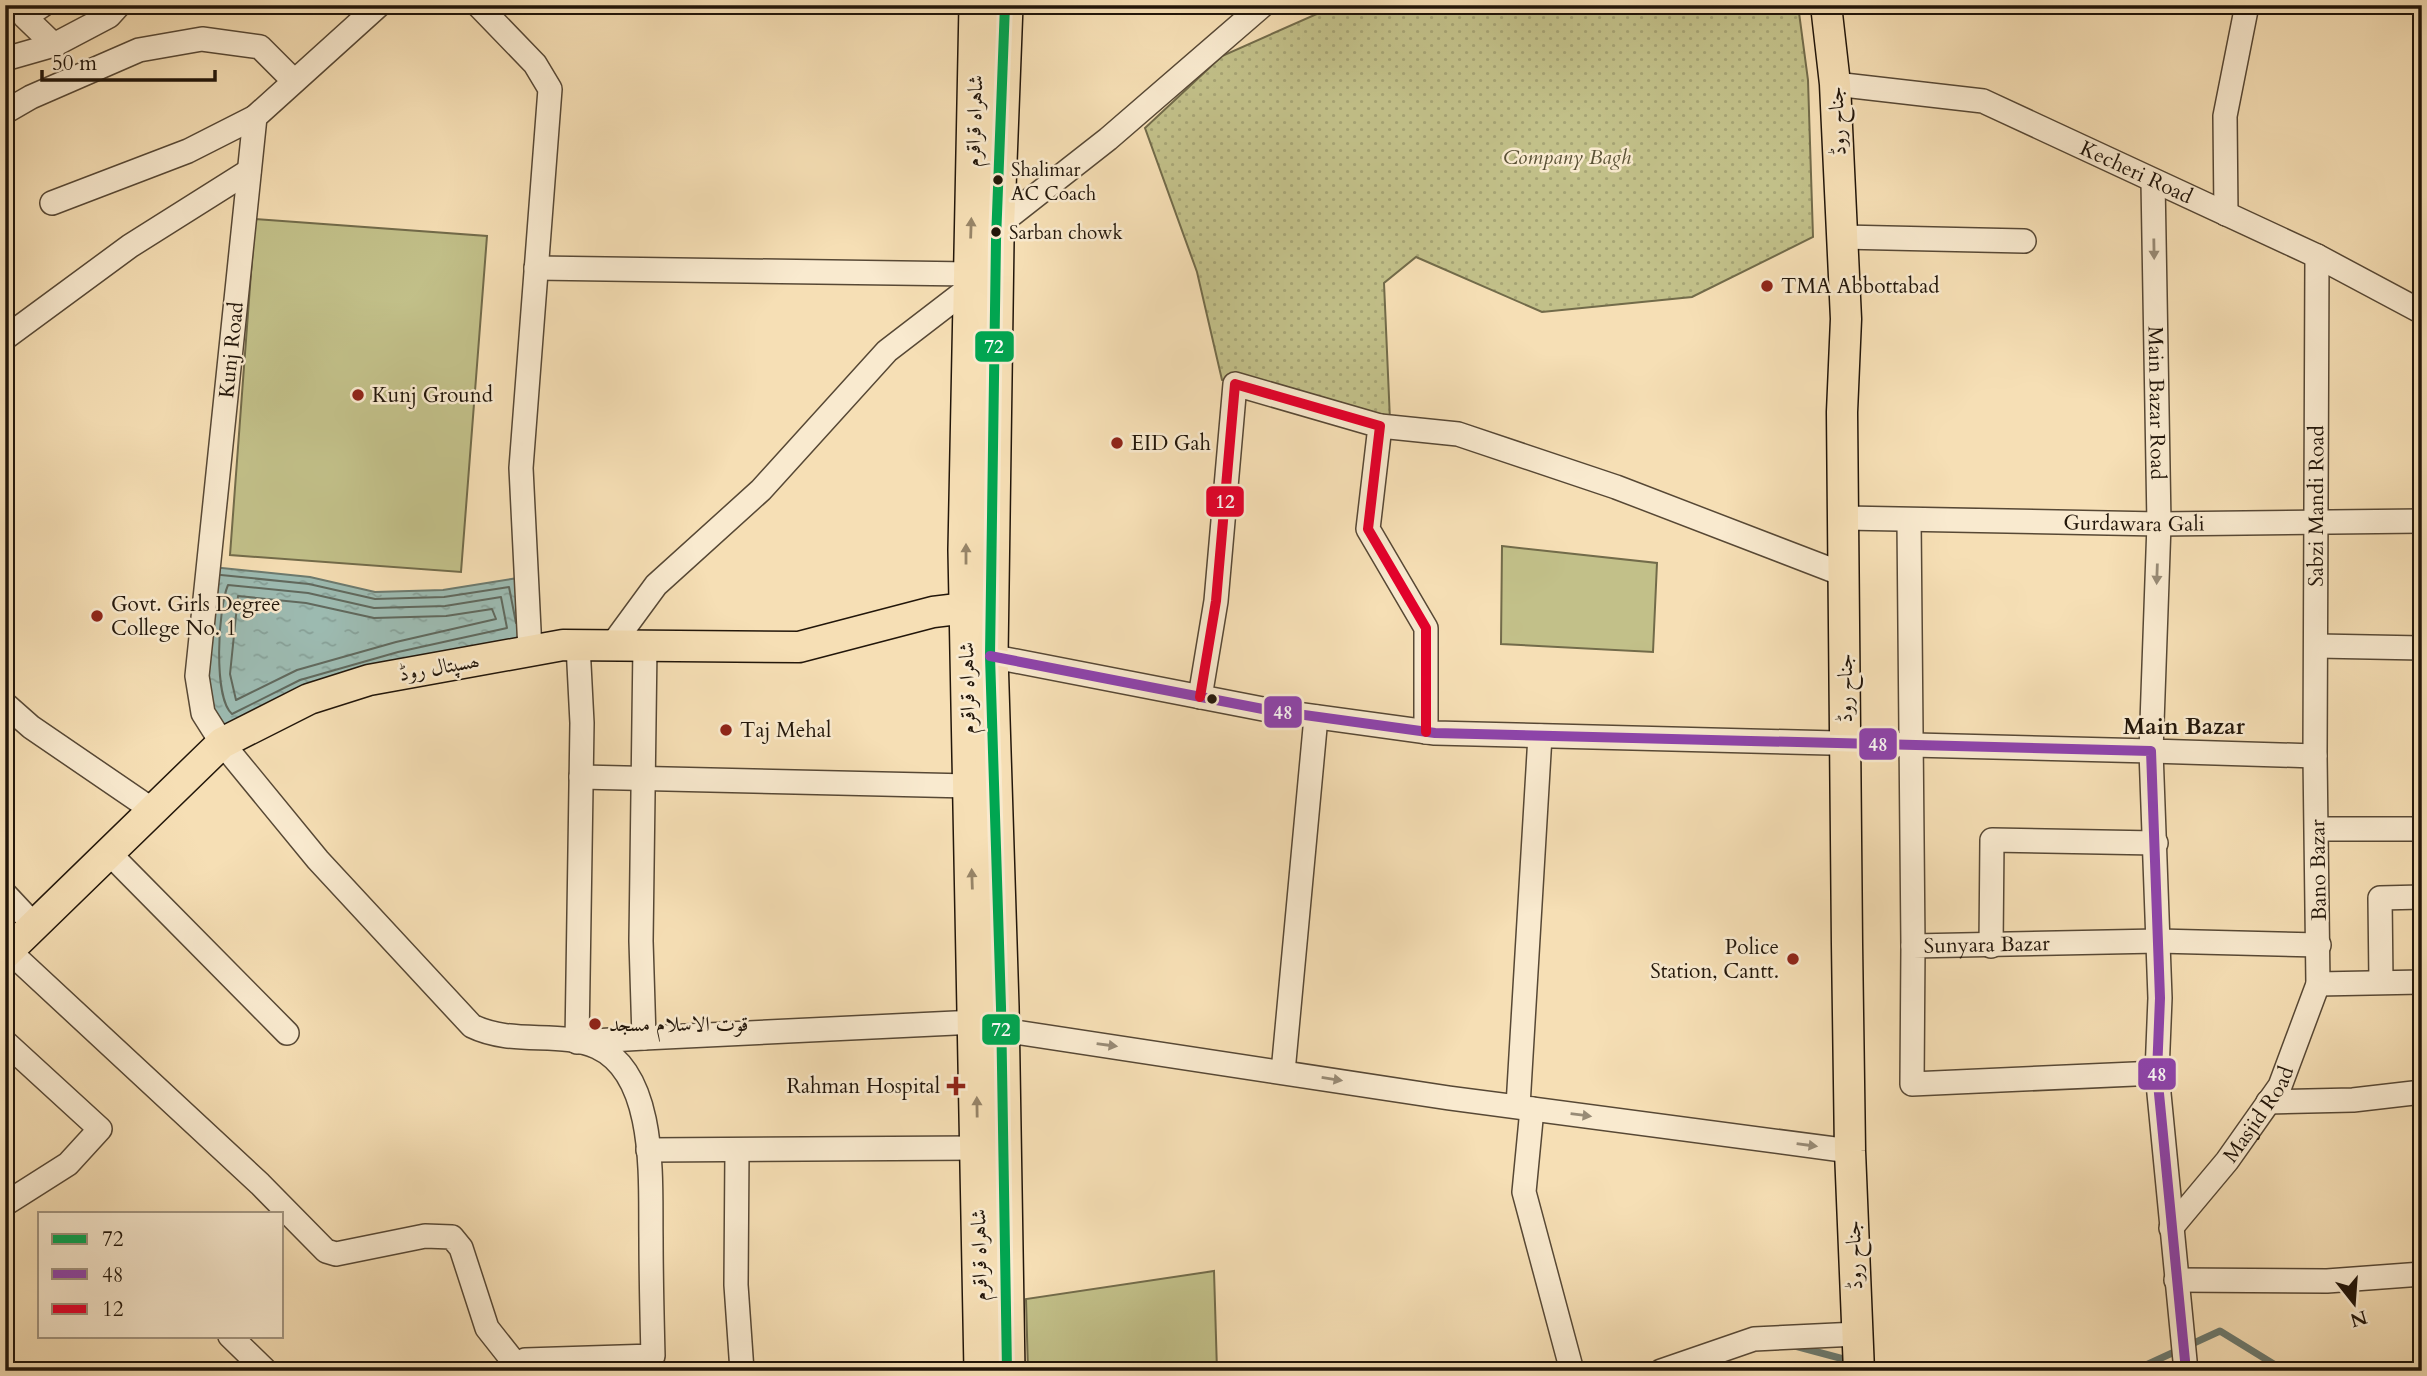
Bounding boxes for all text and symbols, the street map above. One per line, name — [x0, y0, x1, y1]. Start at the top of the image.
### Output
scale bar — [42, 38, 215, 82]
text: 50 m — [52, 49, 97, 78]
street label: شاہراہ قراقرم — [958, 74, 994, 168]
street label: جناح روڈ — [1821, 85, 1858, 156]
street label: Kecheri Road — [2075, 134, 2197, 211]
park label: Company Bagh — [1503, 143, 1631, 172]
place label: Shalimar AC Coach — [1011, 157, 1097, 207]
marker: Shalimar AC Coach — [991, 173, 1005, 187]
one-way arrow — [965, 217, 976, 239]
place label: Sarban chowk — [1009, 220, 1124, 246]
marker: Sarban chowk — [989, 225, 1003, 239]
one-way arrow — [2149, 238, 2160, 260]
place label: TMA Abbottabad — [1781, 272, 1939, 301]
marker: TMA Abbottabad — [1759, 278, 1775, 294]
street label: Kunj Road — [212, 300, 251, 400]
street label: Main Bazar Road — [2141, 326, 2172, 480]
line badge: 72 — [974, 330, 1015, 363]
text: 72 — [984, 334, 1004, 360]
place label: Kunj Ground — [372, 381, 493, 410]
marker: Kunj Ground — [350, 387, 366, 403]
street label: Sabzi Mandi Road — [2302, 425, 2331, 587]
place label: EID Gah — [1131, 429, 1212, 458]
marker: EID Gah — [1109, 435, 1125, 451]
line badge: 12 — [1205, 485, 1245, 518]
text: 12 — [1215, 489, 1235, 515]
street label: Gurdawara Gali — [2063, 508, 2205, 539]
one-way arrow — [960, 542, 972, 564]
one-way arrow — [2152, 564, 2163, 586]
place label: Govt. Girls Degree College No. 1 — [111, 590, 281, 643]
marker: Govt. Girls Degree College No. 1 — [89, 608, 105, 624]
street label: شاہراہ قراقرم — [952, 642, 986, 734]
street label: ھسپتال روڈ — [397, 646, 481, 689]
street label: جناح روڈ — [1831, 653, 1864, 723]
unlabelled marker — [1205, 692, 1219, 706]
line badge: 48 — [1263, 695, 1303, 729]
text: 48 — [1273, 700, 1293, 726]
district label: Main Bazar — [2123, 711, 2246, 742]
place label: Taj Mehal — [740, 716, 831, 745]
marker: Taj Mehal — [718, 722, 734, 738]
line badge: 48 — [1858, 727, 1898, 761]
text: 48 — [1868, 732, 1888, 758]
street label: Bano Bazar — [2303, 819, 2334, 921]
one-way arrow — [966, 868, 977, 890]
street label: Sunyara Bazar — [1923, 929, 2050, 961]
place label: Police Station, Cantt. — [1650, 933, 1779, 986]
marker: Police Station, Cantt. — [1785, 951, 1801, 967]
place label: قوت الاسلام مسجد — [609, 1010, 748, 1042]
line badge: 72 — [981, 1013, 1021, 1046]
marker: قوت الاسلام مسجد — [587, 1016, 603, 1032]
text: 72 — [991, 1017, 1011, 1043]
one-way arrow — [1096, 1040, 1118, 1051]
line badge: 48 — [2137, 1057, 2177, 1091]
text: 48 — [2147, 1062, 2167, 1088]
street label: Masjid Road — [2216, 1062, 2301, 1169]
place label: Rahman Hospital — [786, 1072, 940, 1101]
one-way arrow — [1321, 1074, 1343, 1085]
marker: Rahman Hospital — [946, 1076, 966, 1096]
one-way arrow — [971, 1095, 983, 1117]
one-way arrow — [1570, 1109, 1592, 1120]
one-way arrow — [1796, 1140, 1818, 1151]
street label: شاہراہ قراقرم — [964, 1209, 998, 1301]
legend — [38, 1212, 284, 1338]
street label: جناح روڈ — [1839, 1220, 1874, 1290]
text: 72 — [102, 1225, 124, 1254]
text: 48 — [102, 1261, 124, 1290]
north arrow — [2318, 1268, 2388, 1338]
text: 12 — [102, 1295, 124, 1324]
text: N — [2347, 1303, 2370, 1333]

